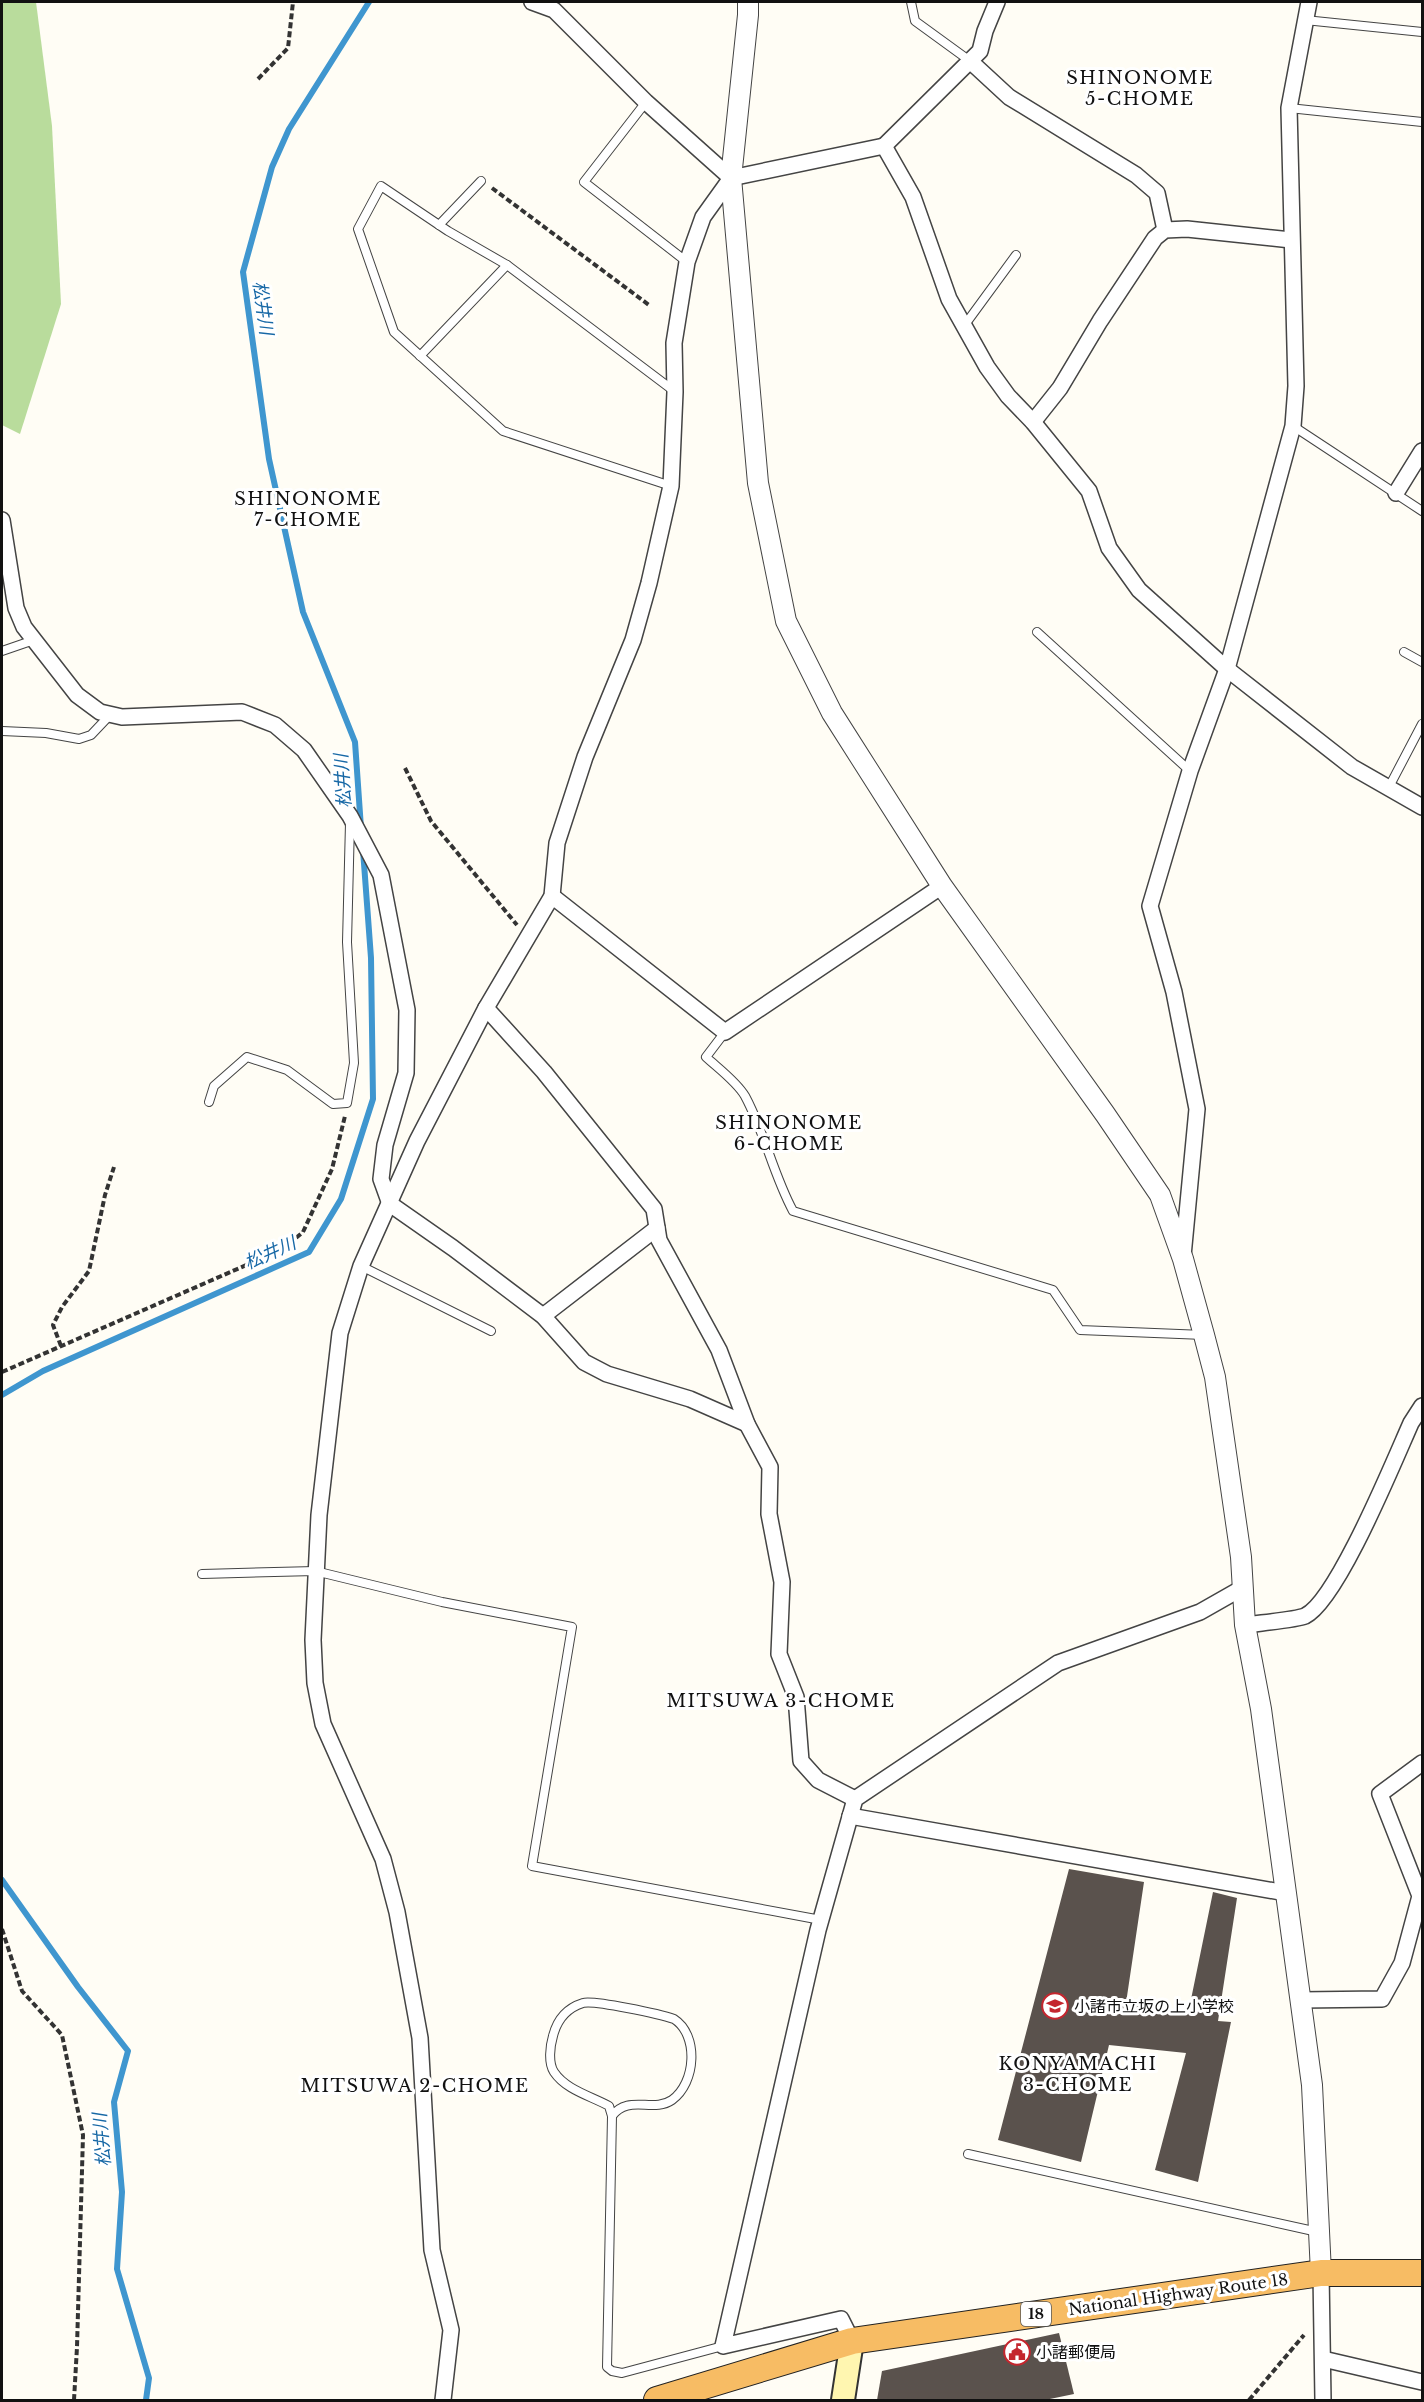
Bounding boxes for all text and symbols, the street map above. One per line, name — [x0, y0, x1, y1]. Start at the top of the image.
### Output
district label: SHINONOME 5-CHOME — [1066, 67, 1214, 110]
water label: 松井川 — [248, 280, 278, 338]
district label: SHINONOME 7-CHOME — [234, 488, 382, 531]
water label: 松井川 — [330, 751, 356, 809]
district label: SHINONOME 6-CHOME — [715, 1112, 863, 1155]
water label: 松井川 — [241, 1231, 301, 1274]
district label: MITSUWA 3-CHOME — [666, 1690, 896, 1712]
school or university icon: 小諸市立坂の上小学校 — [1040, 1991, 1070, 2021]
place label: 小諸市立坂の上小学校 — [1074, 1996, 1234, 2016]
district label: KONYAMACHI 3-CHOME — [999, 2053, 1157, 2096]
district label: MITSUWA 2-CHOME — [300, 2075, 530, 2097]
water label: 松井川 — [89, 2110, 115, 2168]
street label: National Highway Route 18 — [1067, 2269, 1289, 2319]
road number: 18 — [1021, 2302, 1051, 2326]
public building icon: 小諸郵便局 — [1002, 2337, 1032, 2367]
place label: 小諸郵便局 — [1036, 2342, 1116, 2362]

